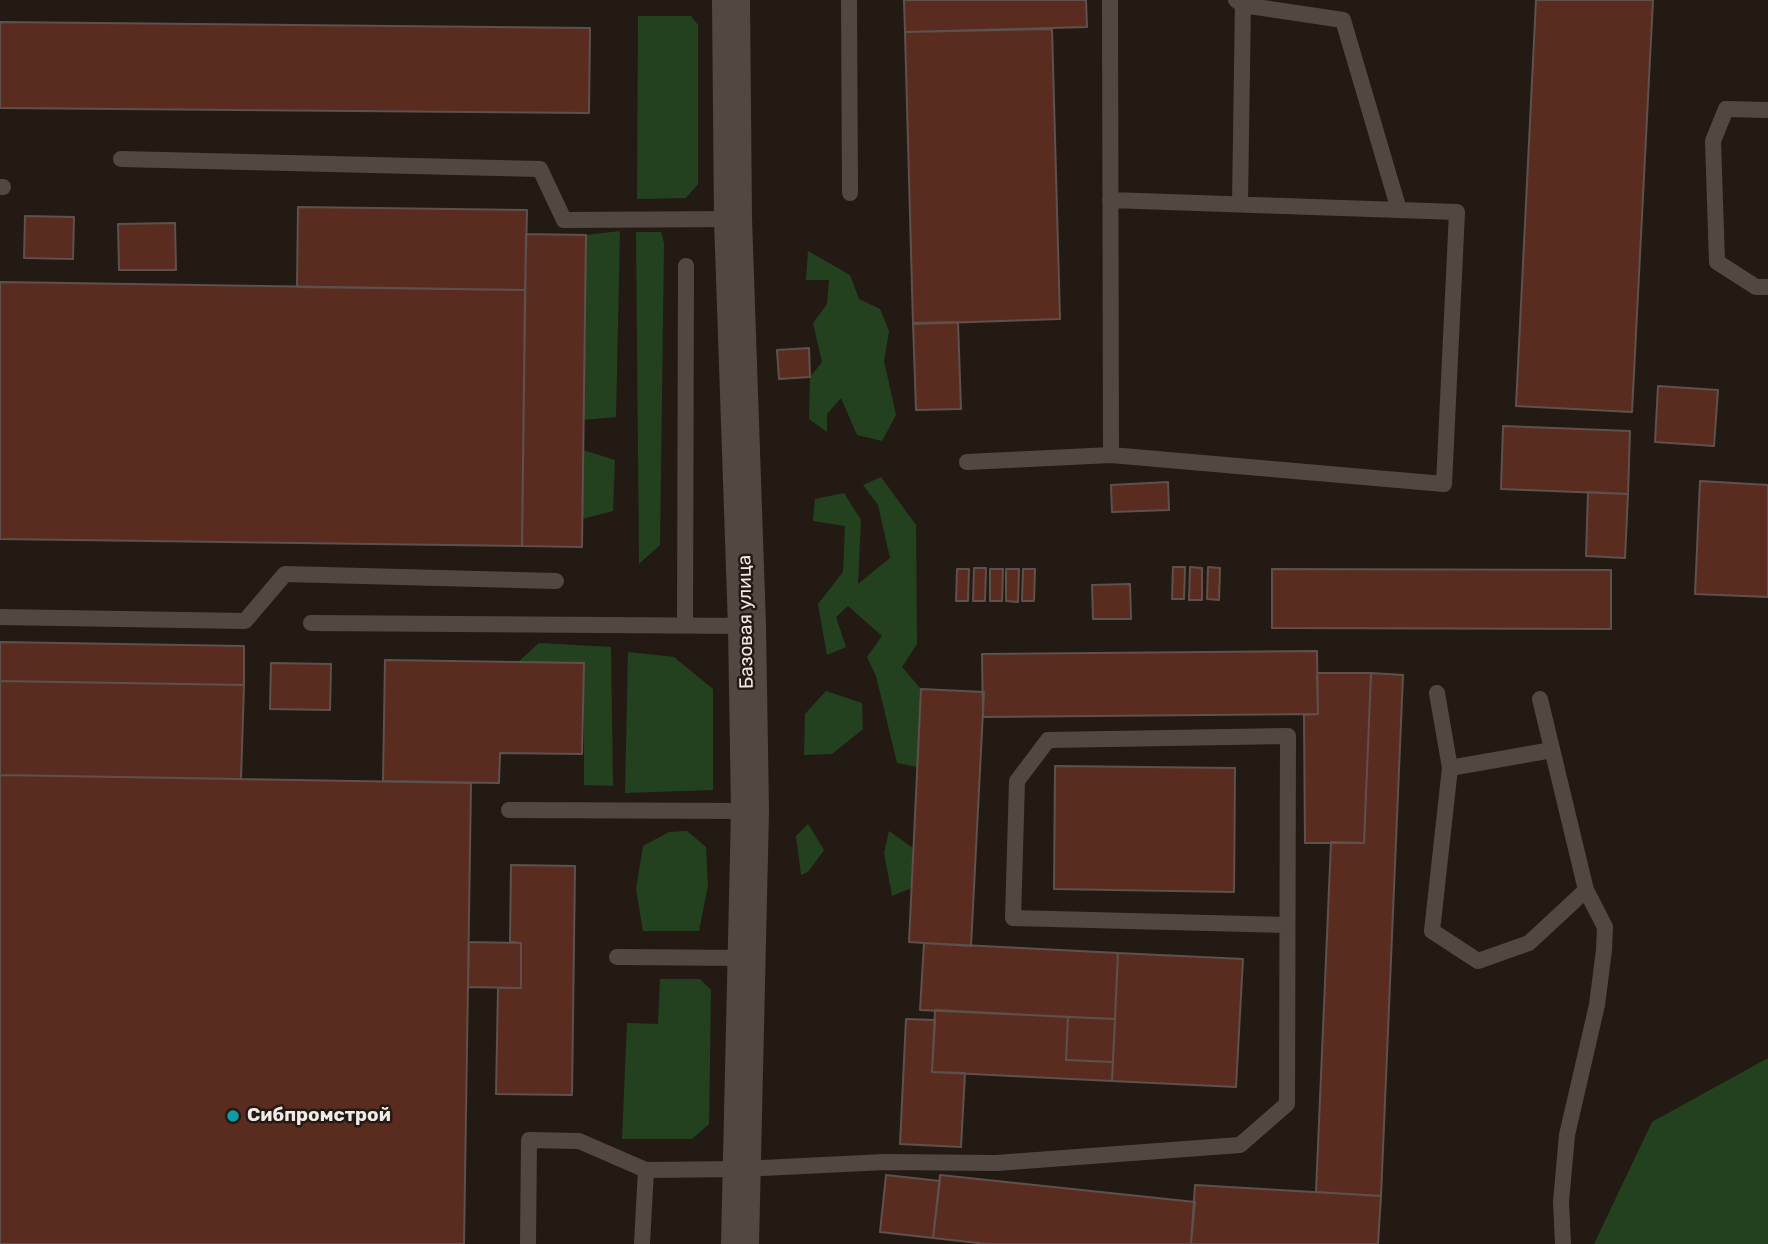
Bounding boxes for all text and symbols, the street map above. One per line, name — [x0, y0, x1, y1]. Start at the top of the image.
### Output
street label: Базовая улица — [733, 555, 759, 689]
place label: Сибпромстрой — [247, 1105, 391, 1127]
marker: Сибпромстрой — [225, 1108, 241, 1124]

